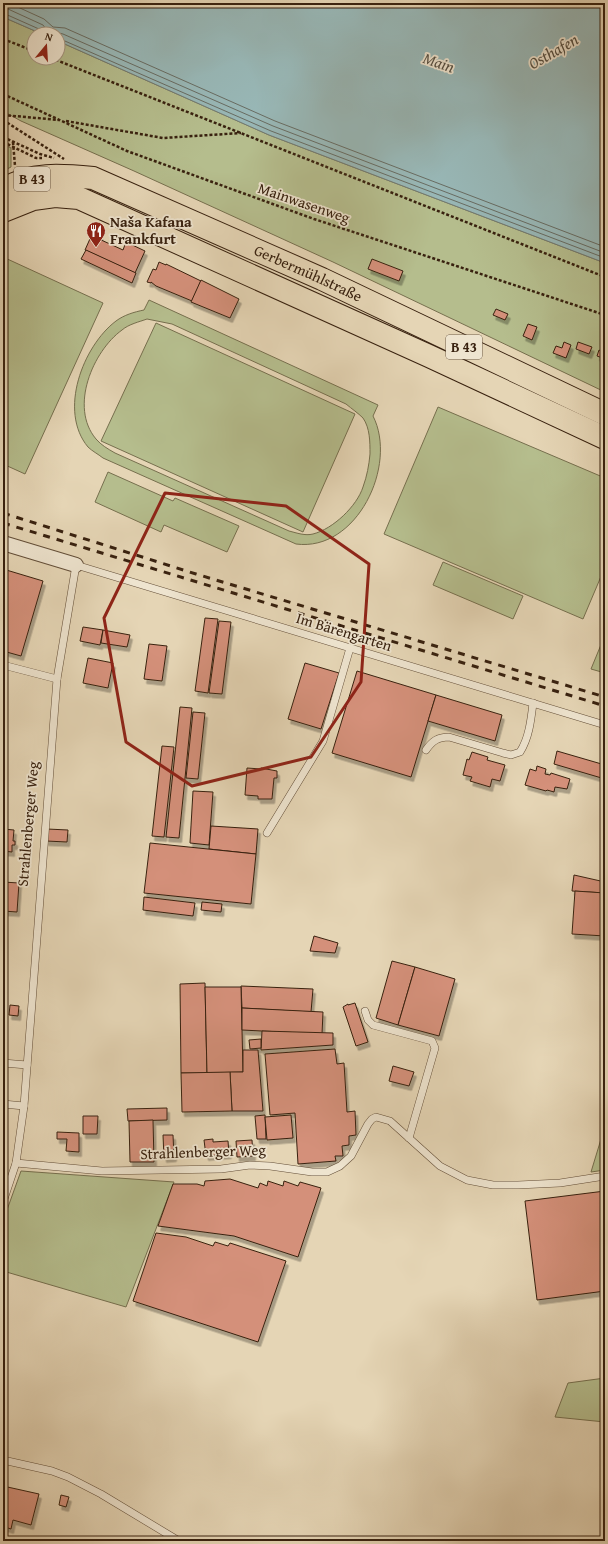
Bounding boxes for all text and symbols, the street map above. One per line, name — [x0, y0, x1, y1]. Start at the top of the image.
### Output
north arrow — [26, 26, 66, 66]
water label: Osthafen — [523, 27, 583, 75]
text: N — [43, 28, 56, 45]
water label: Main — [420, 46, 458, 78]
road number: B 43 — [14, 167, 50, 191]
street label: Mainwasenweg — [255, 177, 353, 228]
place label: Naša Kafana Frankfurt — [110, 211, 192, 249]
restaurant icon: Naša Kafana Frankfurt — [85, 220, 107, 248]
street label: Gerbermühlstraße — [251, 239, 366, 307]
road number: B 43 — [446, 335, 482, 359]
street label: Im Bärengarten — [294, 607, 395, 656]
street label: Strahlenberger Weg — [12, 760, 43, 887]
street label: Strahlenberger Weg — [140, 1139, 267, 1164]

